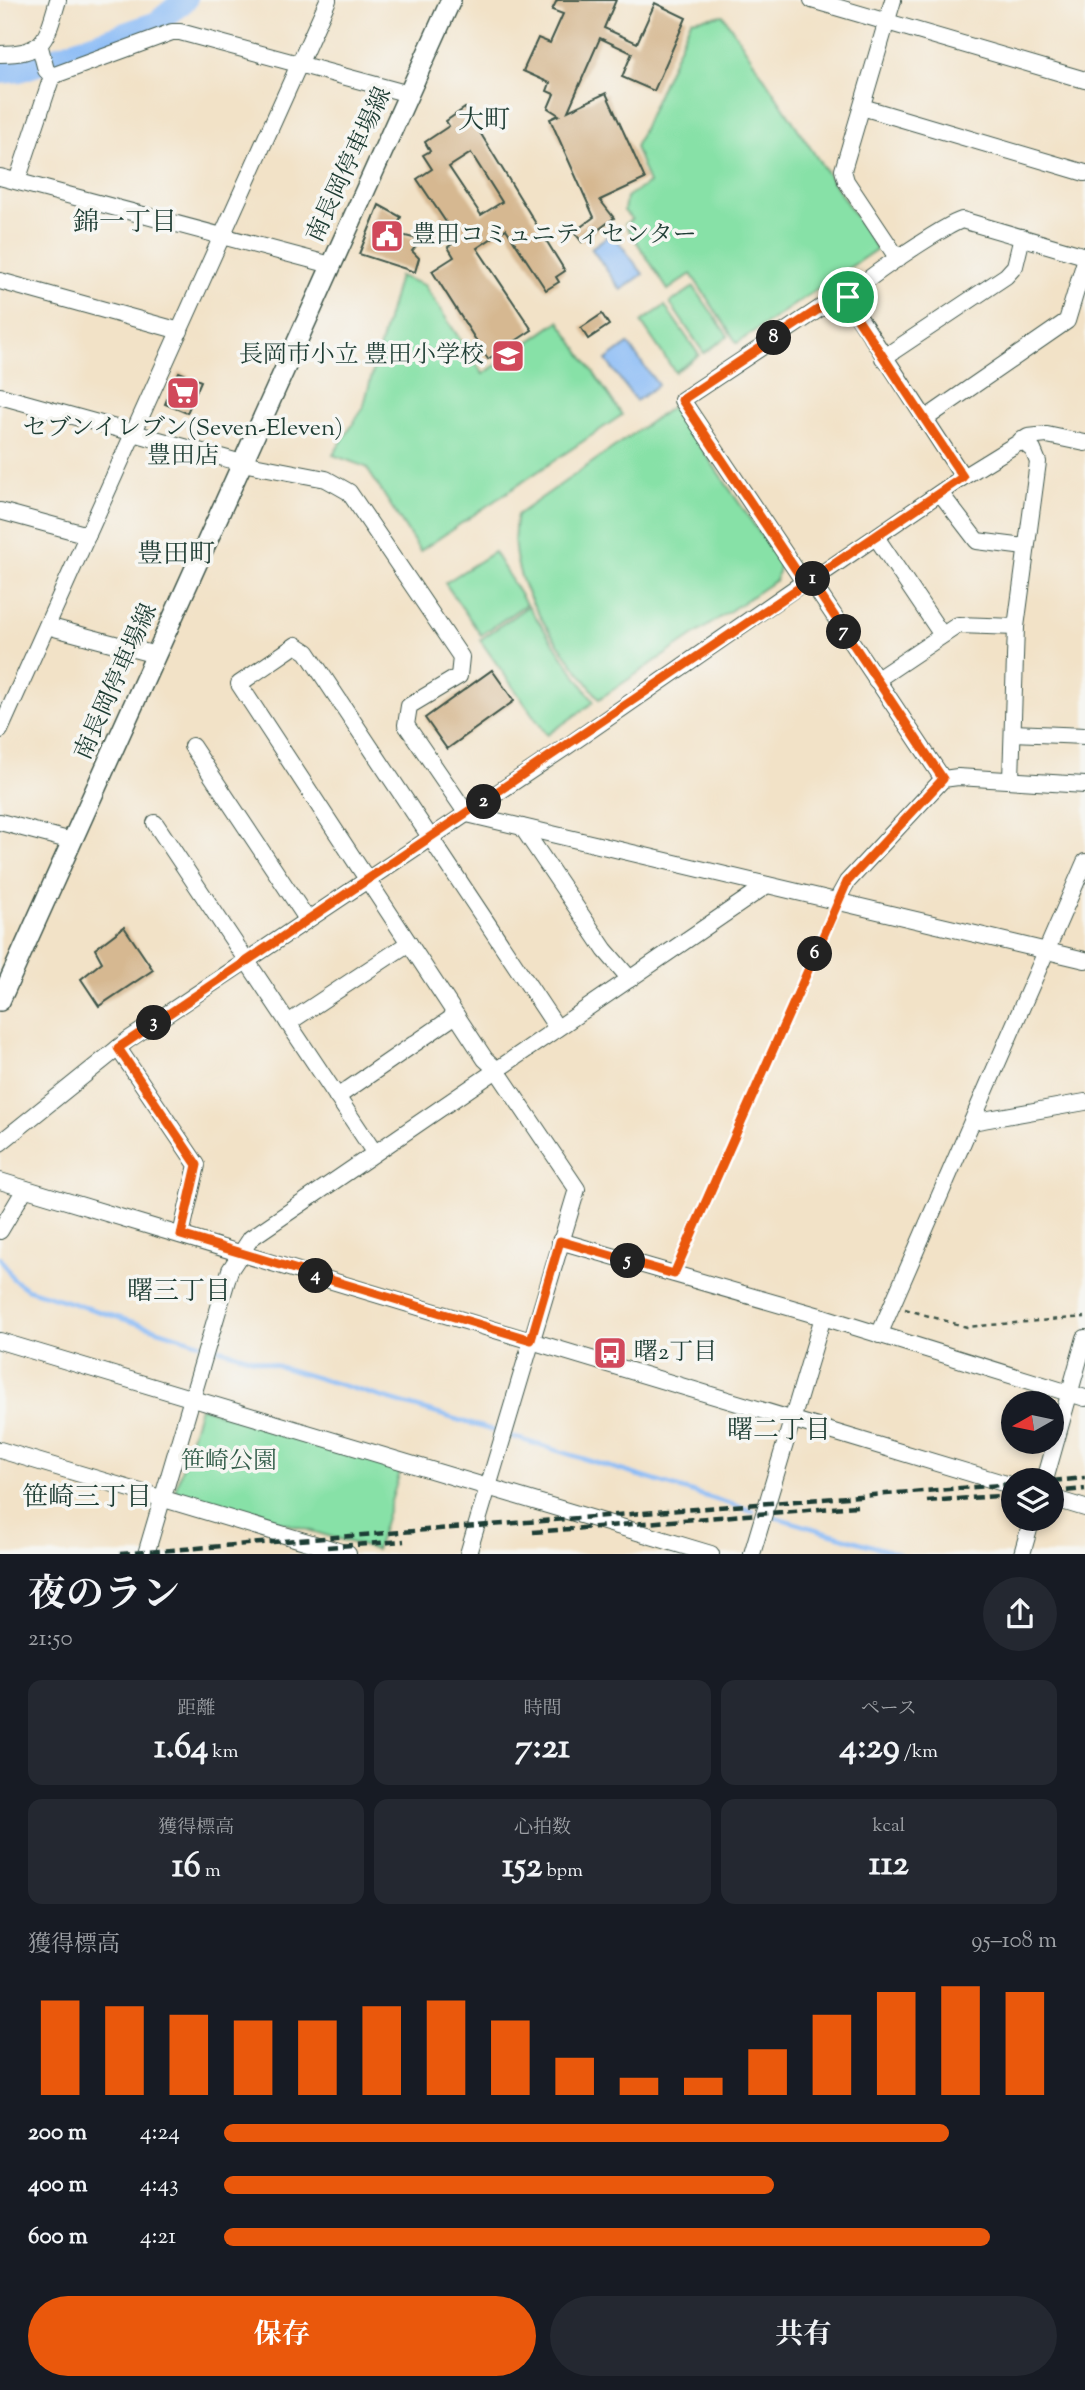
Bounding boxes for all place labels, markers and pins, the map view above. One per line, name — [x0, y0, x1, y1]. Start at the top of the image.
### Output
public building icon: 豊田コミュニティセンター — [368, 217, 406, 255]
place label: 豊田コミュニティセンター — [412, 219, 697, 253]
pin — [818, 267, 878, 327]
pin: 8 — [756, 320, 792, 356]
school or university icon: 長岡市小立 豊田小学校 — [489, 337, 527, 375]
place label: 長岡市小立 豊田小学校 — [239, 339, 484, 373]
supermarket icon: セブンイレブン(Seven-Eleven) 豊田店 — [164, 374, 202, 412]
place label: セブンイレブン(Seven-Eleven) 豊田店 — [23, 412, 343, 474]
pin: 1 — [796, 562, 830, 596]
pin: 7 — [826, 614, 862, 650]
pin: 2 — [466, 784, 502, 820]
pin: 6 — [798, 936, 832, 972]
pin: 3 — [136, 1006, 172, 1040]
pin: 5 — [610, 1244, 646, 1278]
pin: 4 — [298, 1258, 334, 1294]
bus stop icon: 曙2丁目 — [591, 1334, 629, 1372]
place label: 曙2丁目 — [634, 1336, 717, 1370]

